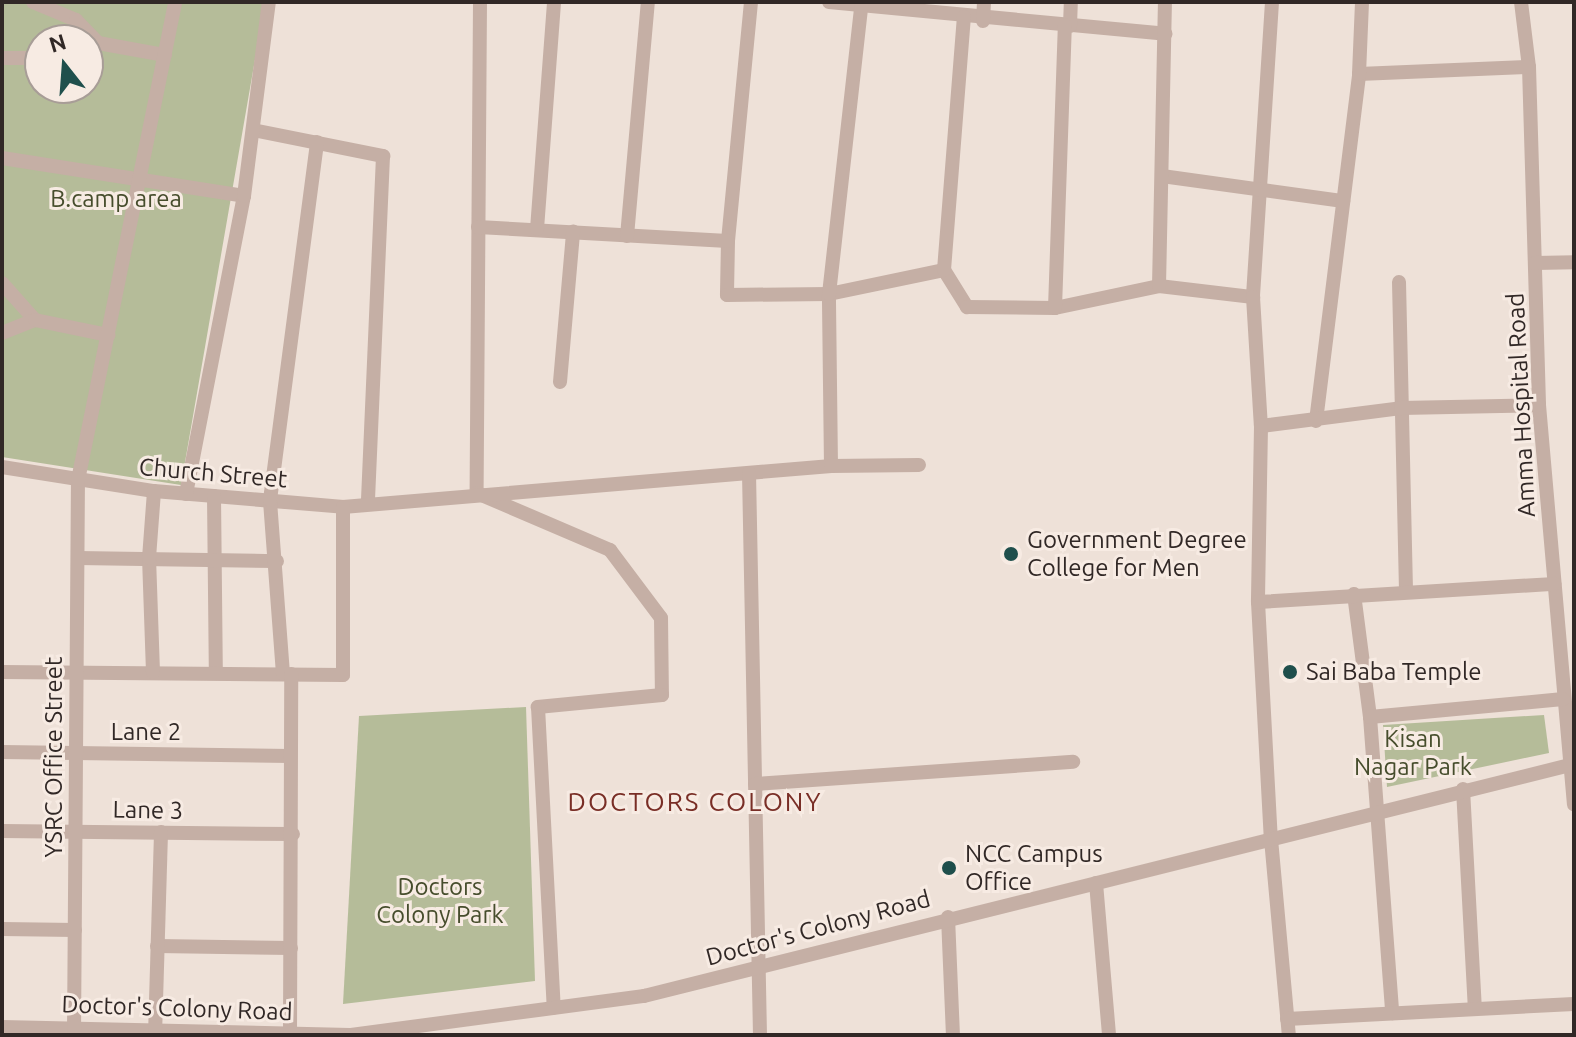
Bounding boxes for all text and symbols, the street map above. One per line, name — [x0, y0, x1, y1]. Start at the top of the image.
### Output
north arrow — [24, 24, 104, 104]
text: N — [46, 28, 69, 57]
park label: B.camp area — [50, 185, 182, 213]
street label: Amma Hospital Road — [1501, 292, 1541, 518]
street label: Church Street — [138, 452, 288, 494]
place label: Government Degree College for Men — [1027, 526, 1247, 582]
marker: Government Degree College for Men — [1002, 545, 1020, 563]
street label: YSRC Office Street — [40, 656, 68, 858]
place label: Sai Baba Temple — [1306, 658, 1481, 686]
marker: Sai Baba Temple — [1281, 663, 1299, 681]
street label: Lane 2 — [111, 718, 181, 746]
park label: Kisan Nagar Park — [1354, 725, 1472, 781]
district label: DOCTORS COLONY — [568, 786, 822, 818]
street label: Lane 3 — [112, 795, 184, 825]
place label: NCC Campus Office — [965, 840, 1103, 896]
marker: NCC Campus Office — [940, 859, 958, 877]
park label: Doctors Colony Park — [376, 873, 504, 929]
street label: Doctor's Colony Road — [703, 884, 933, 972]
street label: Doctor's Colony Road — [61, 990, 293, 1026]

